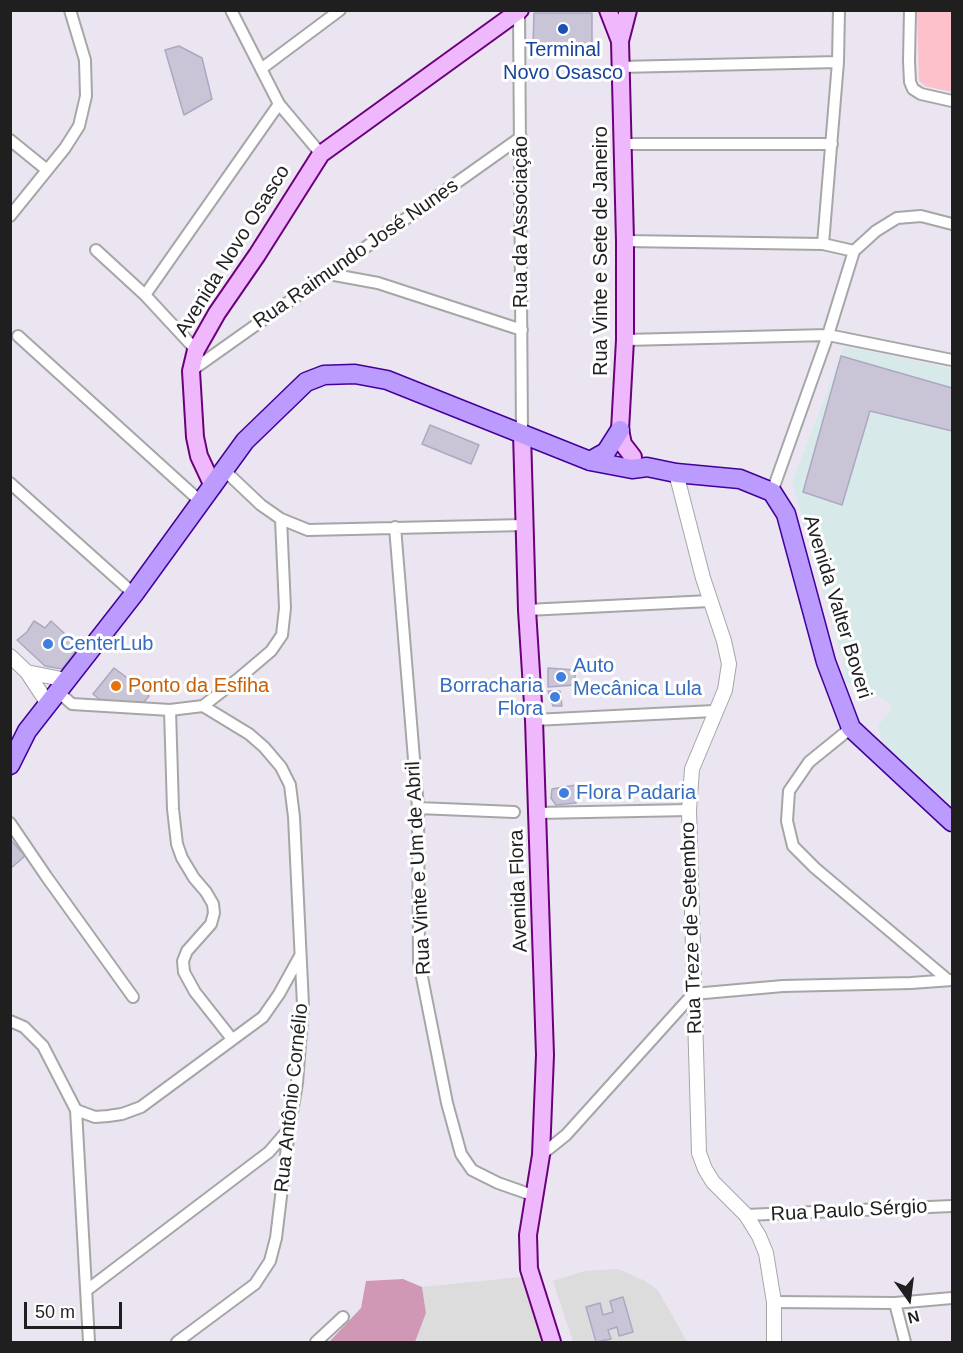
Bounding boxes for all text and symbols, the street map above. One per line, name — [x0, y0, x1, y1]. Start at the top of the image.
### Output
marker: Terminal Novo Osasco — [556, 22, 570, 36]
place label: Terminal Novo Osasco — [503, 38, 623, 85]
street label: Rua Vinte e Sete de Janeiro — [589, 126, 613, 376]
street label: Rua da Associação — [509, 136, 533, 308]
street label: Avenida Novo Osasco — [170, 161, 296, 341]
street label: Rua Raimundo José Nunes — [249, 174, 463, 334]
street label: Avenida Valter Boveri — [798, 512, 876, 702]
place label: CenterLub — [60, 632, 153, 656]
marker: CenterLub — [41, 637, 55, 651]
place label: Auto Mecânica Lula — [573, 654, 702, 701]
marker: Auto Mecânica Lula — [554, 670, 568, 684]
place label: Ponto da Esfiha — [128, 674, 269, 698]
place label: Borracharia Flora — [440, 674, 543, 721]
marker: Ponto da Esfiha — [109, 679, 123, 693]
marker: Borracharia Flora — [548, 690, 562, 704]
street label: Rua Vinte e Um de Abril — [401, 760, 437, 976]
place label: Flora Padaria — [576, 781, 696, 805]
marker: Flora Padaria — [557, 786, 571, 800]
street label: Rua Treze de Setembro — [676, 821, 708, 1035]
street label: Avenida Flora — [505, 829, 533, 953]
street label: Rua Antônio Cornélio — [270, 1002, 314, 1194]
street label: Rua Paulo Sérgio — [770, 1195, 928, 1227]
north arrow — [879, 1269, 939, 1329]
scale bar — [27, 1290, 124, 1328]
text: 50 m — [35, 1302, 75, 1322]
text: N — [906, 1307, 921, 1327]

